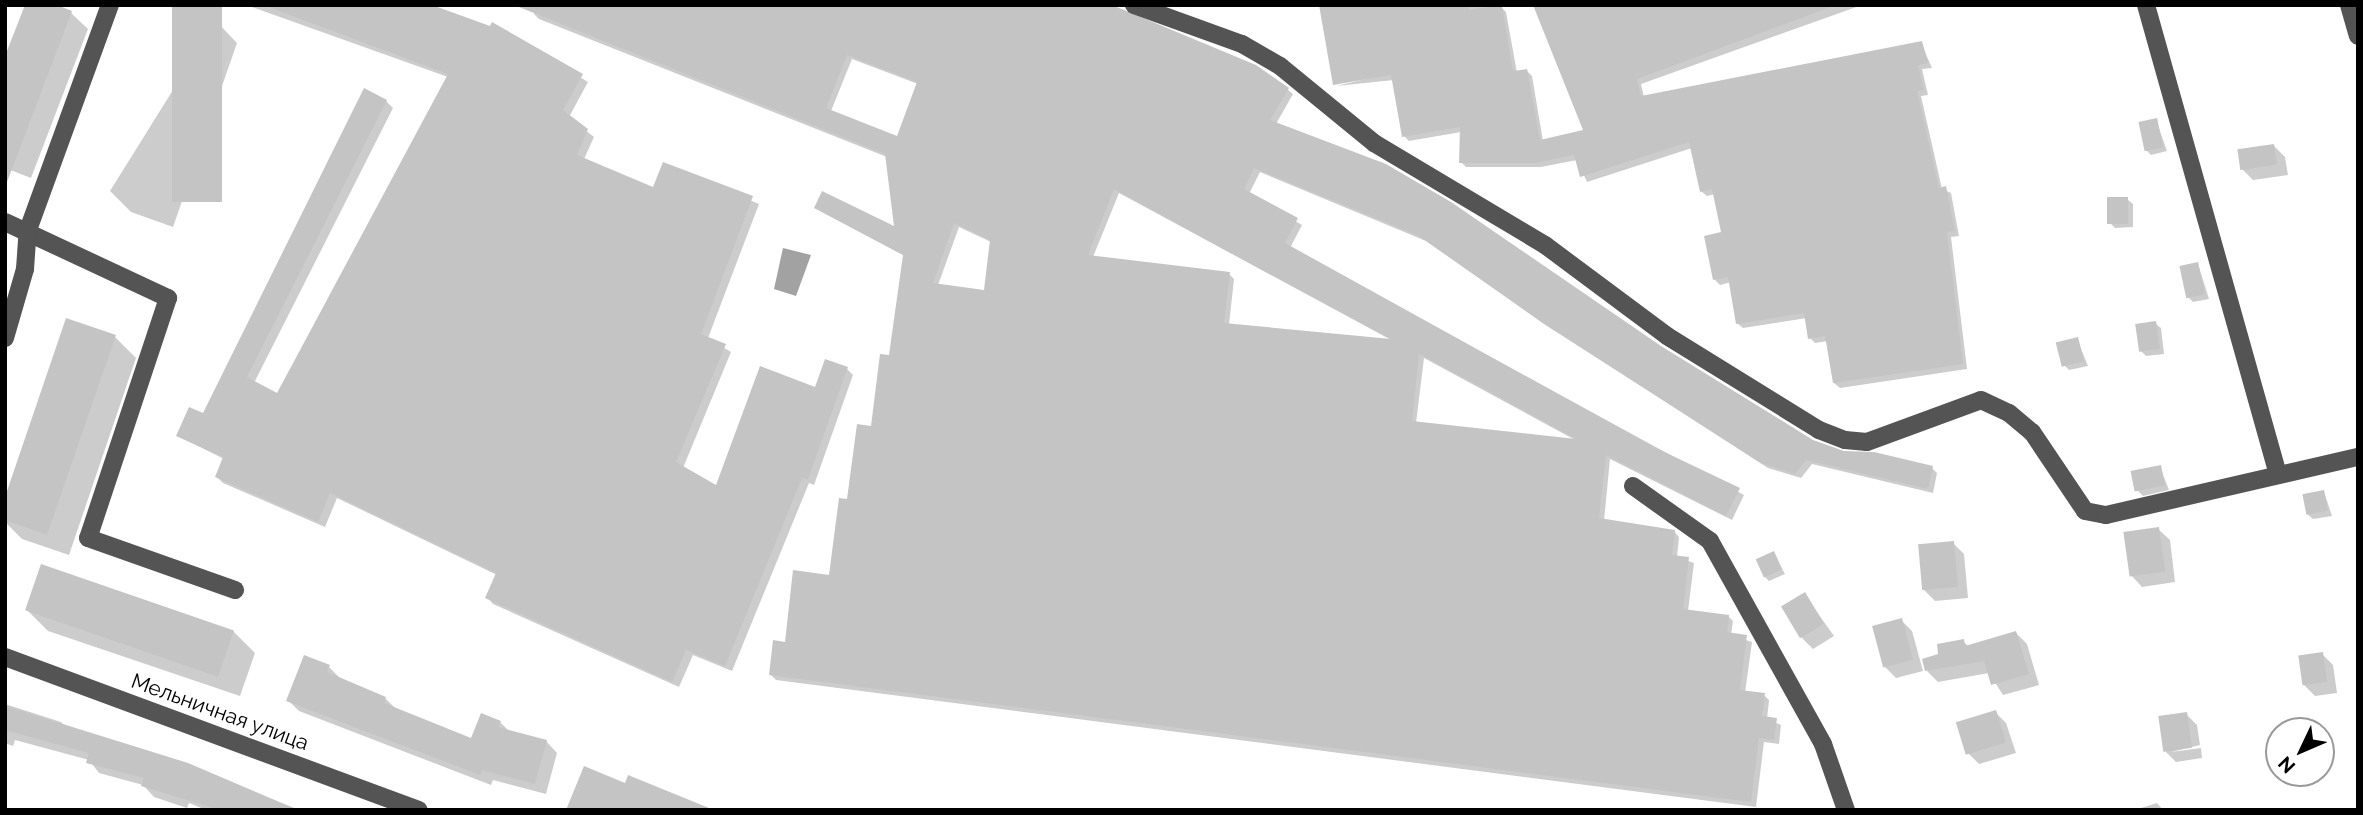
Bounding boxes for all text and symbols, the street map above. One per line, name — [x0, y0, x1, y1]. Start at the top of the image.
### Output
street label: Мельничная улица — [128, 668, 312, 756]
north arrow — [2265, 717, 2335, 787]
text: N — [2273, 752, 2299, 778]

